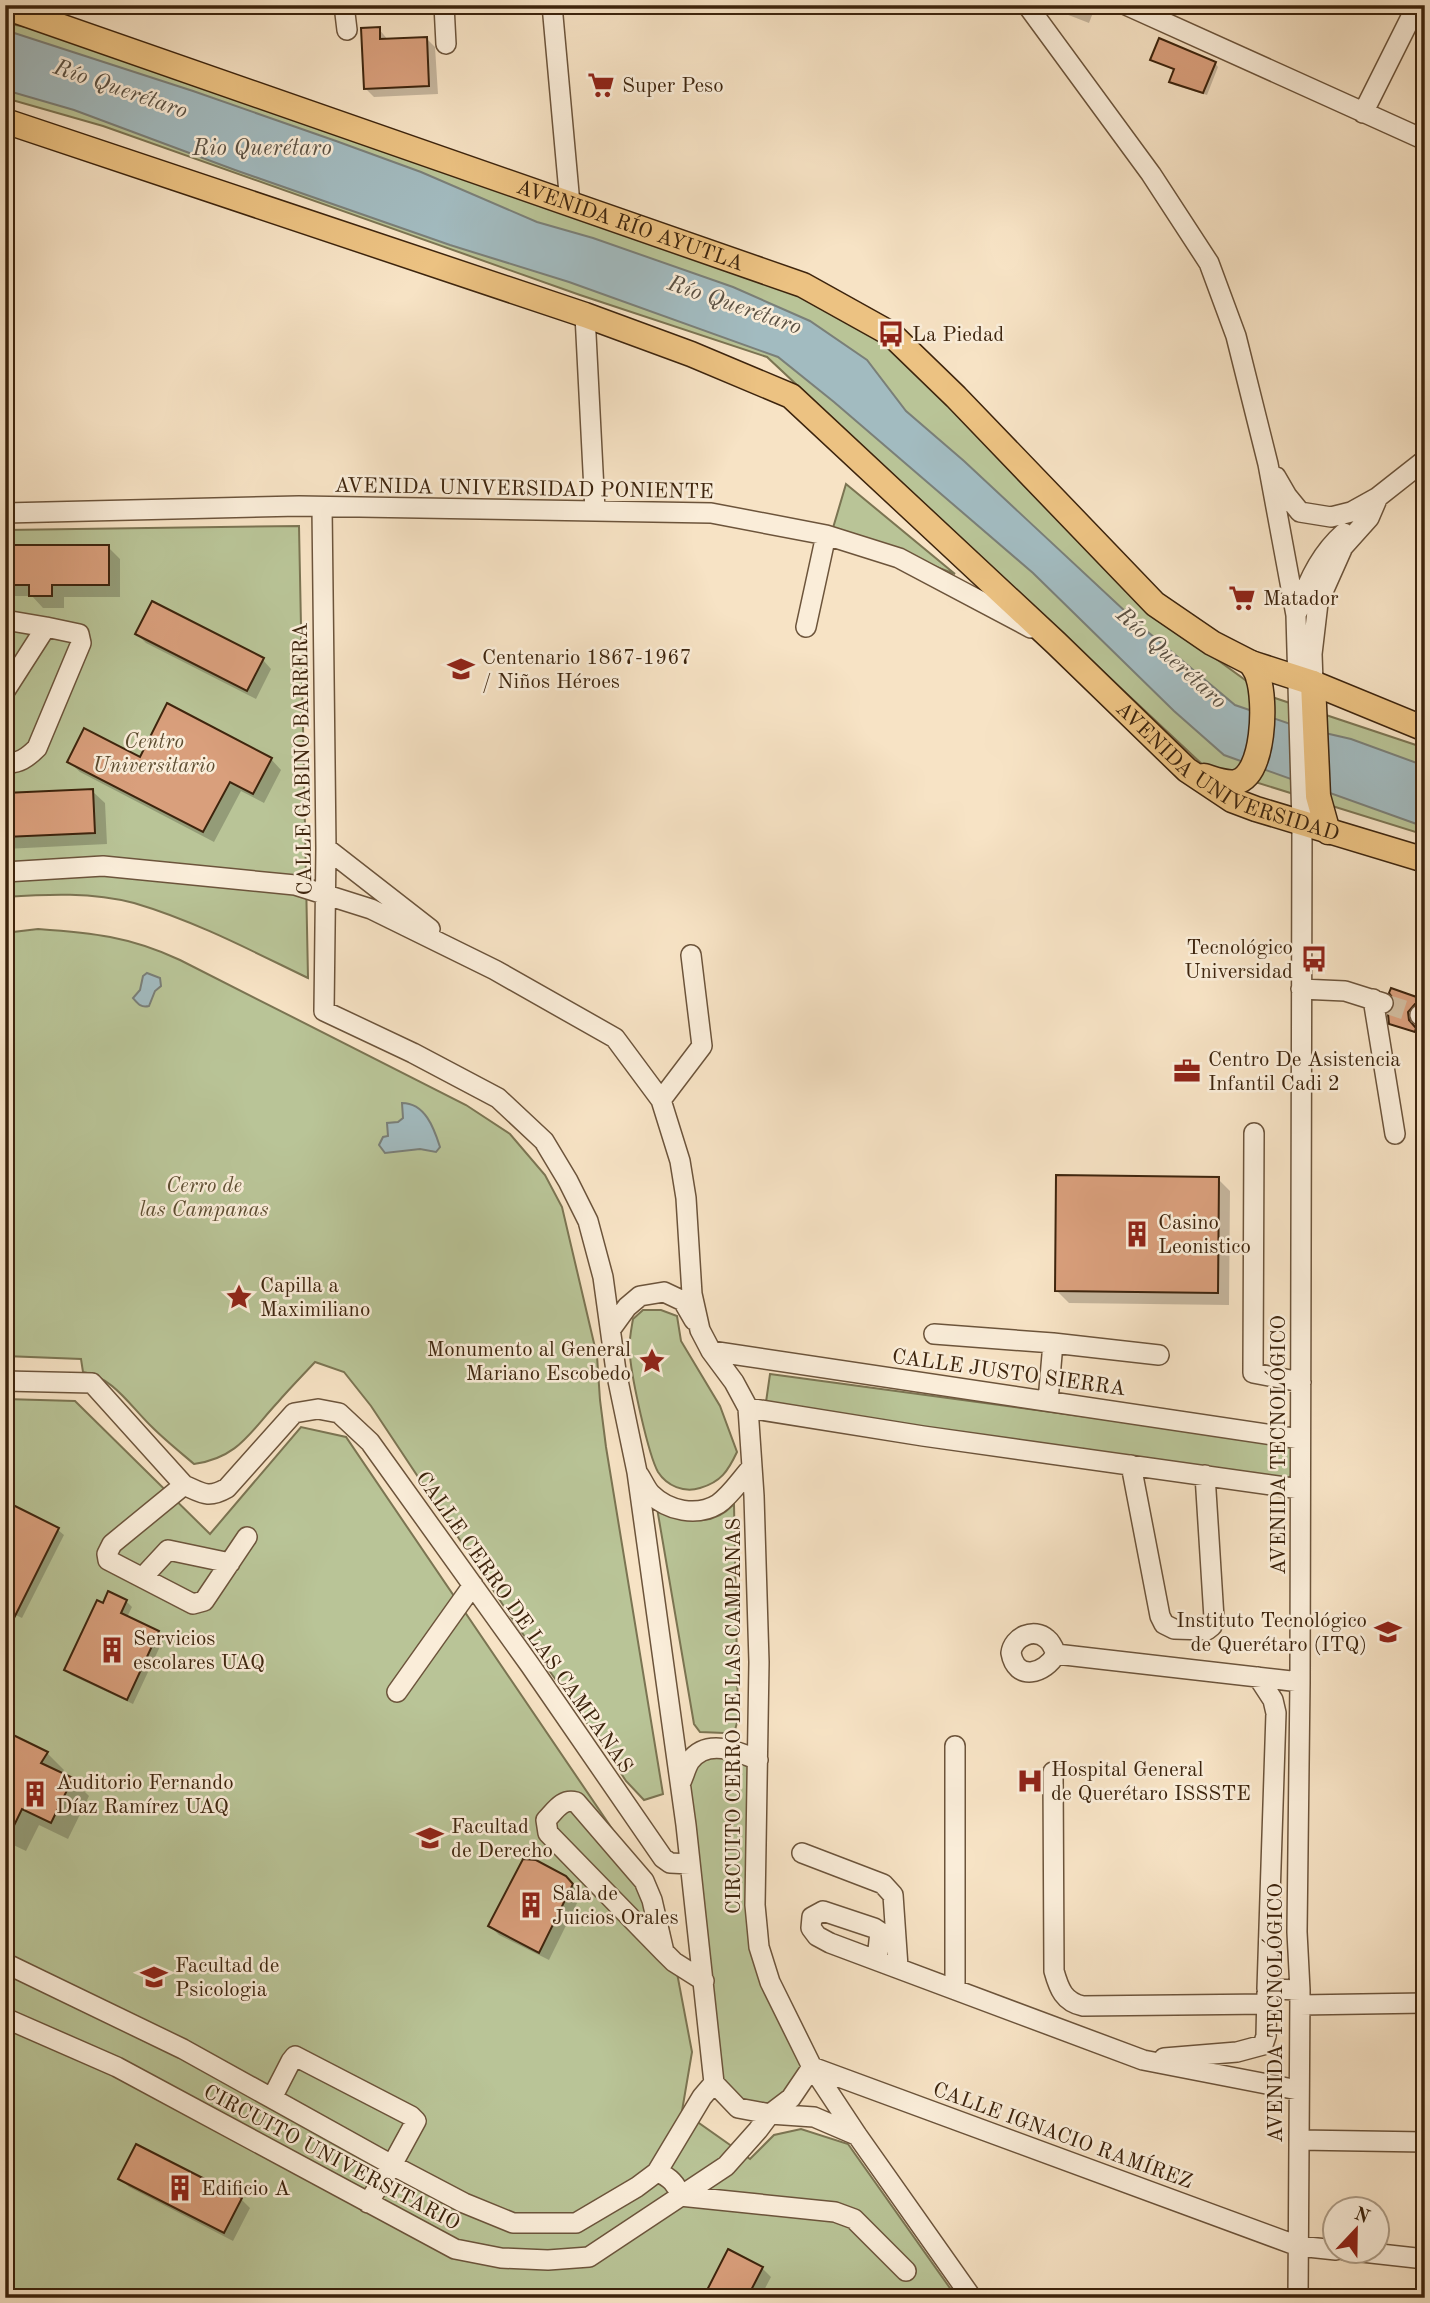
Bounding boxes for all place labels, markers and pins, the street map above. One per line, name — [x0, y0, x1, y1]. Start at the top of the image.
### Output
supermarket icon: Super Peso — [586, 70, 616, 100]
place label: Super Peso — [622, 76, 724, 97]
bus stop icon: La Piedad — [876, 319, 906, 349]
place label: La Piedad — [912, 325, 1004, 346]
supermarket icon: Matador — [1227, 583, 1257, 613]
place label: Matador — [1263, 589, 1339, 610]
place label: Centenario 1867-1967 / Niños Héroes — [482, 648, 692, 693]
school or university icon: Centenario 1867-1967 / Niños Héroes — [446, 654, 476, 684]
place label: Tecnológico Universidad — [1184, 938, 1293, 983]
bus stop icon: Tecnológico Universidad — [1299, 944, 1329, 974]
place label: Centro De Asistencia Infantil Cadi 2 — [1208, 1050, 1401, 1095]
office icon: Centro De Asistencia Infantil Cadi 2 — [1172, 1056, 1202, 1086]
place label: Casino Leonistico — [1158, 1213, 1251, 1258]
building icon: Casino Leonistico — [1122, 1219, 1152, 1249]
place label: Capilla a Maximiliano — [260, 1276, 370, 1321]
place icon: Capilla a Maximiliano — [224, 1282, 254, 1312]
place label: Monumento al General Mariano Escobedo — [427, 1340, 631, 1385]
place icon: Monumento al General Mariano Escobedo — [637, 1346, 667, 1376]
place label: Instituto Tecnológico de Querétaro (ITQ) — [1176, 1611, 1367, 1656]
school or university icon: Instituto Tecnológico de Querétaro (ITQ) — [1373, 1617, 1403, 1647]
place label: Servicios escolares UAQ — [133, 1629, 265, 1674]
building icon: Servicios escolares UAQ — [97, 1635, 127, 1665]
place label: Hospital General de Querétaro ISSSTE — [1051, 1760, 1251, 1805]
hospital icon: Hospital General de Querétaro ISSSTE — [1015, 1766, 1045, 1796]
place label: Auditorio Fernando Díaz Ramírez UAQ — [56, 1773, 234, 1818]
building icon: Auditorio Fernando Díaz Ramírez UAQ — [20, 1779, 50, 1809]
place label: Facultad de Derecho — [451, 1817, 553, 1862]
school or university icon: Facultad de Derecho — [415, 1823, 445, 1853]
place label: Sala de Juicios Orales — [552, 1884, 679, 1929]
building icon: Sala de Juicios Orales — [516, 1890, 546, 1920]
place label: Facultad de Psicologia — [175, 1956, 279, 2001]
school or university icon: Facultad de Psicologia — [139, 1962, 169, 1992]
building icon: Edificio A — [165, 2173, 195, 2203]
place label: Edificio A — [201, 2179, 290, 2200]

